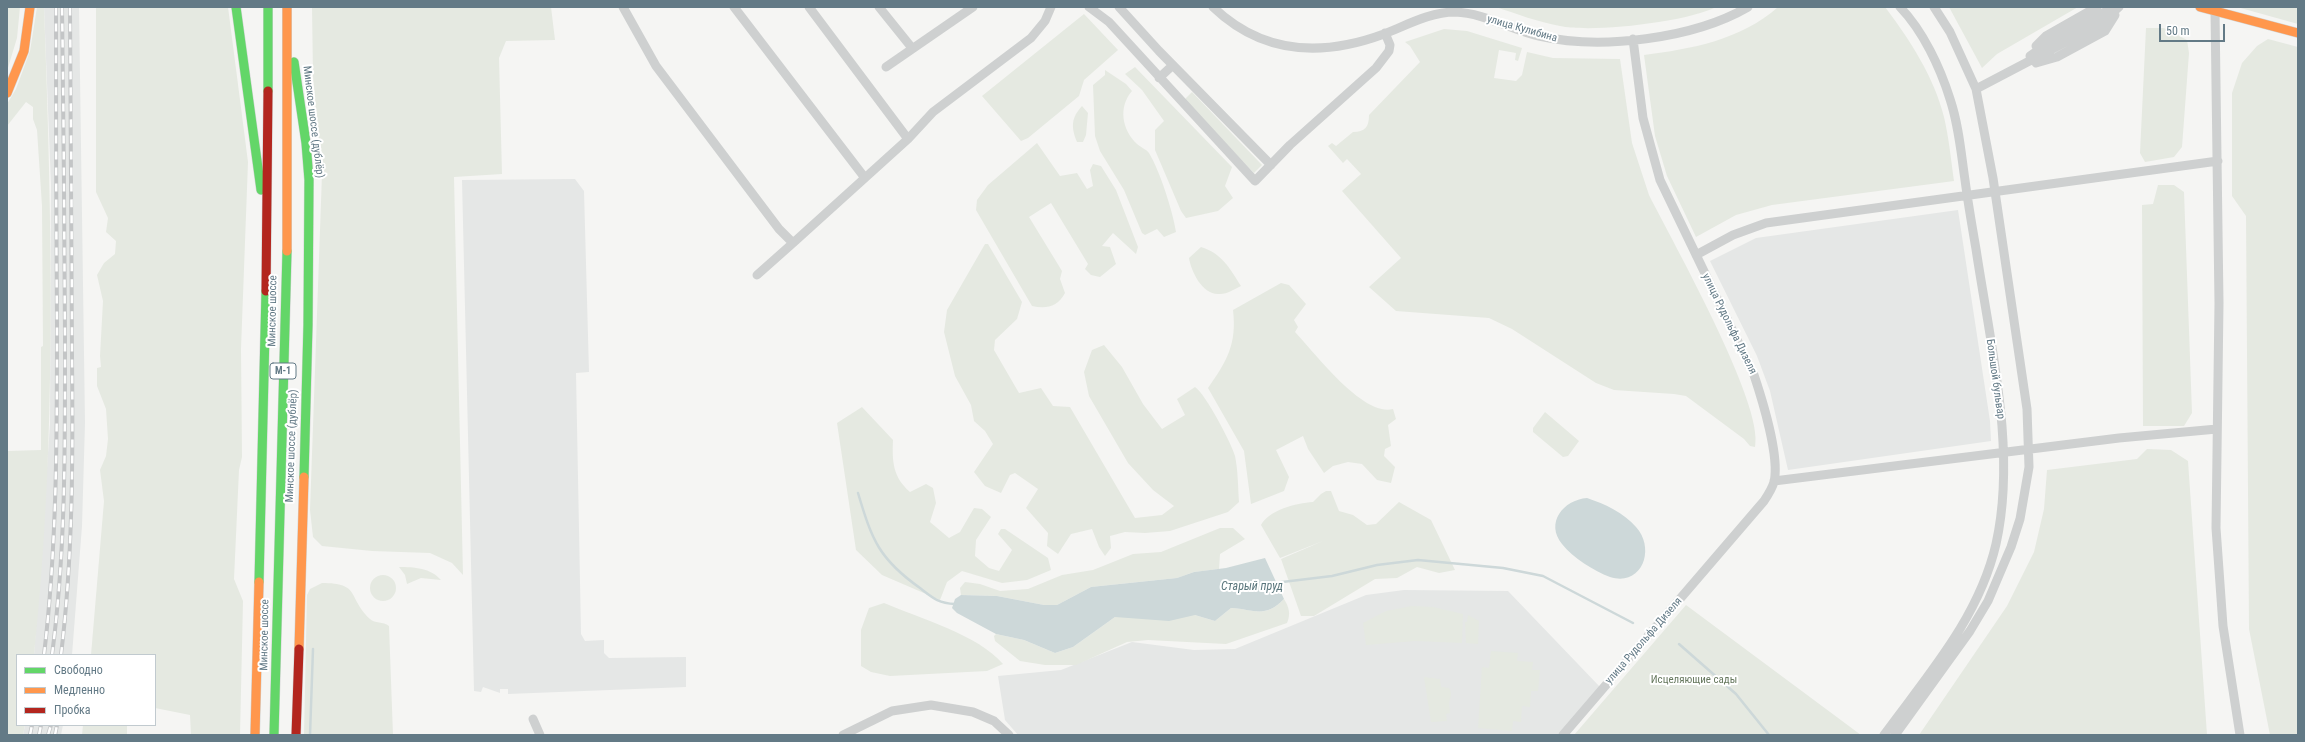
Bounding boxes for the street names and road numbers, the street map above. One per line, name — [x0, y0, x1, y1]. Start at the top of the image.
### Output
street label: улица Кулибина — [1485, 13, 1559, 45]
street label: Минское шоссе (дублёр) — [300, 65, 326, 179]
street label: улица Рудольфа Дизеля — [1699, 272, 1759, 376]
street label: Минское шоссе — [266, 275, 280, 347]
street label: Большой бульвар — [1983, 338, 2007, 420]
road number: М-1 — [270, 363, 296, 379]
street label: Минское шоссе (дублёр) — [283, 389, 301, 503]
street label: улица Рудольфа Дизеля — [1603, 595, 1685, 687]
street label: Минское шоссе — [258, 599, 272, 671]

